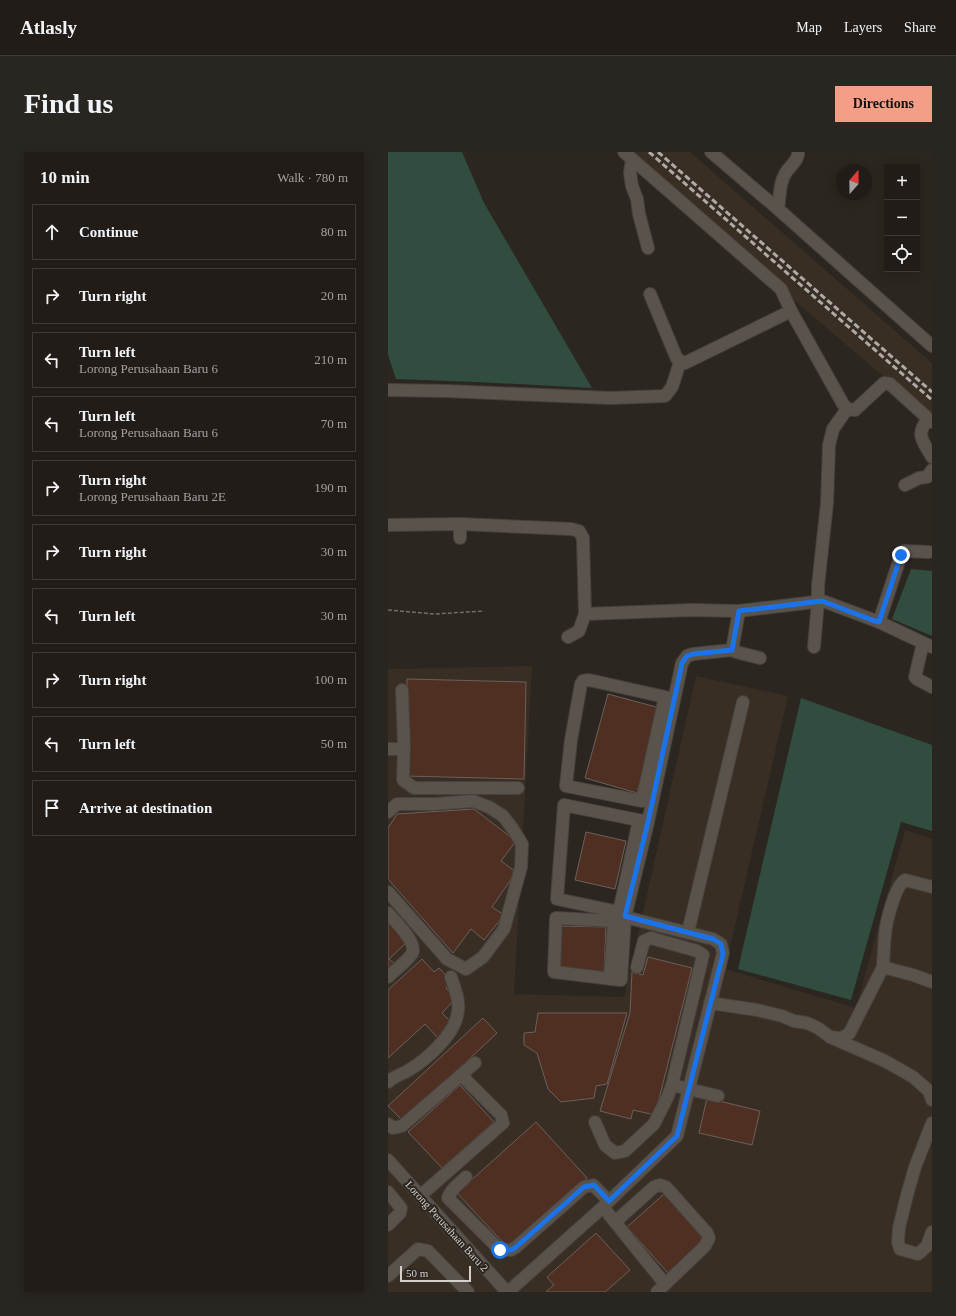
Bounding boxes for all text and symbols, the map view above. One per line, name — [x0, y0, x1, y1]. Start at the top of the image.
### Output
text: Atlasly — [20, 17, 77, 38]
text: Map — [796, 20, 822, 35]
text: Layers — [844, 20, 882, 35]
text: Share — [904, 20, 936, 35]
button: Directions — [835, 86, 932, 122]
text: Find us — [24, 88, 114, 119]
north arrow — [836, 164, 872, 200]
map controls — [884, 164, 920, 272]
button: + — [884, 164, 920, 200]
text: 10 min — [40, 168, 90, 187]
text: Walk · 780 m — [277, 170, 348, 185]
button: − — [884, 200, 920, 236]
icon: ahead — [41, 221, 63, 243]
text: Continue — [79, 224, 138, 240]
text: 80 m — [321, 224, 347, 239]
button: locate — [884, 236, 920, 272]
icon: right — [41, 285, 63, 307]
text: Turn right — [79, 288, 146, 304]
text: 20 m — [321, 288, 347, 303]
text: Turn left — [79, 344, 136, 360]
icon: left — [41, 349, 63, 371]
text: 210 m — [314, 352, 347, 367]
text: Lorong Perusahaan Baru 6 — [79, 361, 218, 376]
text: Turn left — [79, 408, 136, 424]
icon: left — [41, 413, 63, 435]
text: 70 m — [321, 416, 347, 431]
text: Lorong Perusahaan Baru 6 — [79, 425, 218, 440]
text: Turn right — [79, 472, 146, 488]
icon: right — [41, 477, 63, 499]
text: 190 m — [314, 480, 347, 495]
text: Lorong Perusahaan Baru 2E — [79, 489, 226, 504]
icon: right — [41, 541, 63, 563]
text: Turn right — [79, 544, 146, 560]
text: 30 m — [321, 544, 347, 559]
route end — [892, 546, 910, 564]
icon: left — [41, 605, 63, 627]
text: Turn left — [79, 608, 136, 624]
text: 30 m — [321, 608, 347, 623]
icon: right — [41, 669, 63, 691]
text: Turn right — [79, 672, 146, 688]
text: 100 m — [314, 672, 347, 687]
icon: left — [41, 733, 63, 755]
text: Turn left — [79, 736, 136, 752]
text: 50 m — [321, 736, 347, 751]
icon: arrive — [41, 797, 63, 819]
text: Arrive at destination — [79, 800, 212, 816]
street label: Lorong Perusahaan Baru 2 — [403, 1178, 491, 1274]
route start — [491, 1241, 509, 1259]
scale bar — [400, 1264, 471, 1283]
text: 50 m — [406, 1267, 428, 1279]

